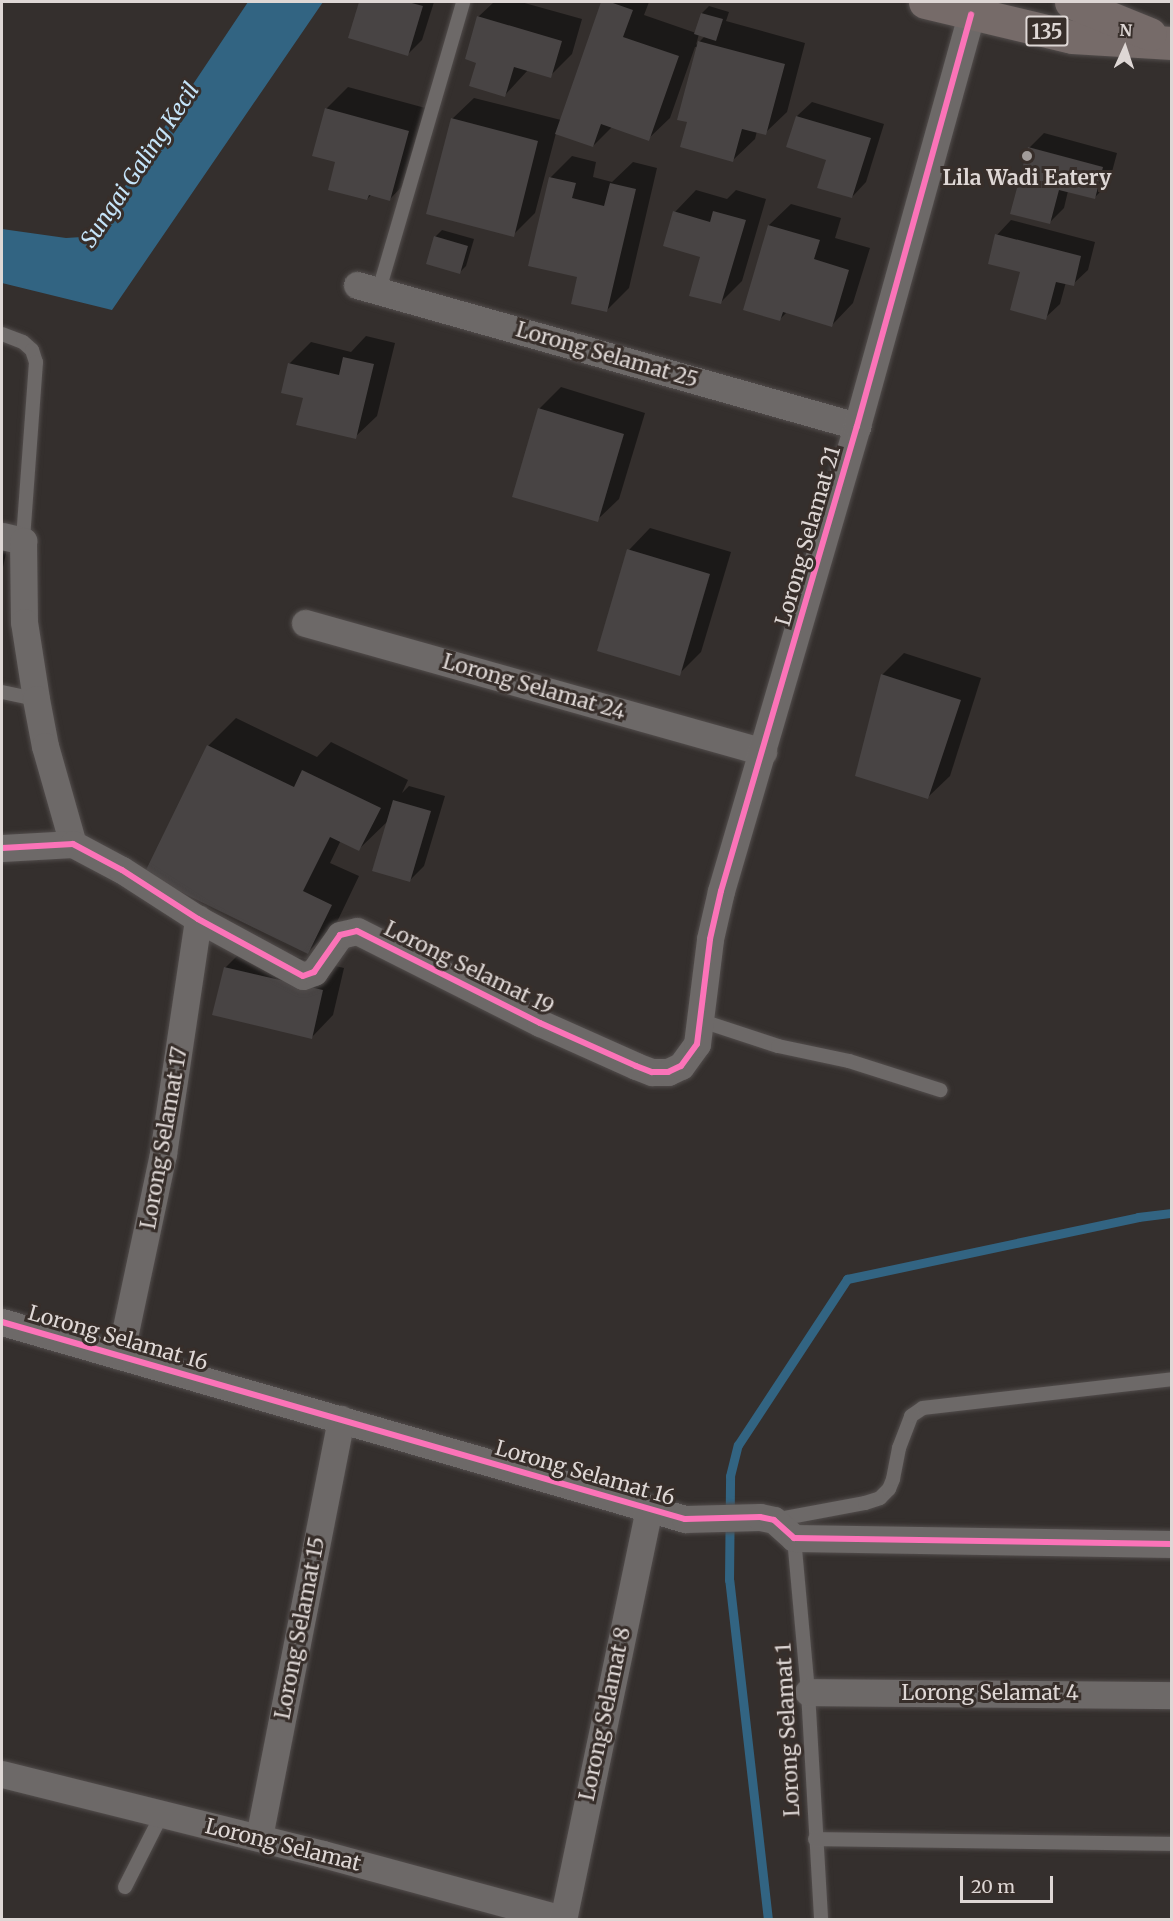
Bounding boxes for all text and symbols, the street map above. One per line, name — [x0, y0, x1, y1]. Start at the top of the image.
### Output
road number: 135 — [1024, 14, 1070, 48]
north arrow — [1095, 18, 1155, 78]
text: N — [1119, 20, 1133, 40]
water label: Sungai Galing Kecil — [75, 78, 205, 252]
marker: Lila Wadi Eatery — [1020, 149, 1034, 163]
place label: Lila Wadi Eatery — [943, 165, 1111, 191]
street label: Lorong Selamat 25 — [513, 317, 701, 393]
street label: Lorong Selamat 21 — [770, 443, 846, 629]
street label: Lorong Selamat 24 — [440, 649, 628, 725]
street label: Lorong Selamat 19 — [380, 916, 558, 1020]
street label: Lorong Selamat 17 — [136, 1045, 192, 1231]
street label: Lorong Selamat 16 — [25, 1300, 211, 1376]
street label: Lorong Selamat 16 — [492, 1435, 678, 1511]
street label: Lorong Selamat 15 — [270, 1535, 330, 1721]
street label: Lorong Selamat 8 — [574, 1625, 636, 1803]
street label: Lorong Selamat 1 — [771, 1643, 805, 1817]
street label: Lorong Selamat 4 — [901, 1680, 1079, 1706]
street label: Lorong Selamat — [203, 1813, 363, 1877]
scale bar — [963, 1864, 1056, 1902]
text: 20 m — [971, 1875, 1015, 1898]

